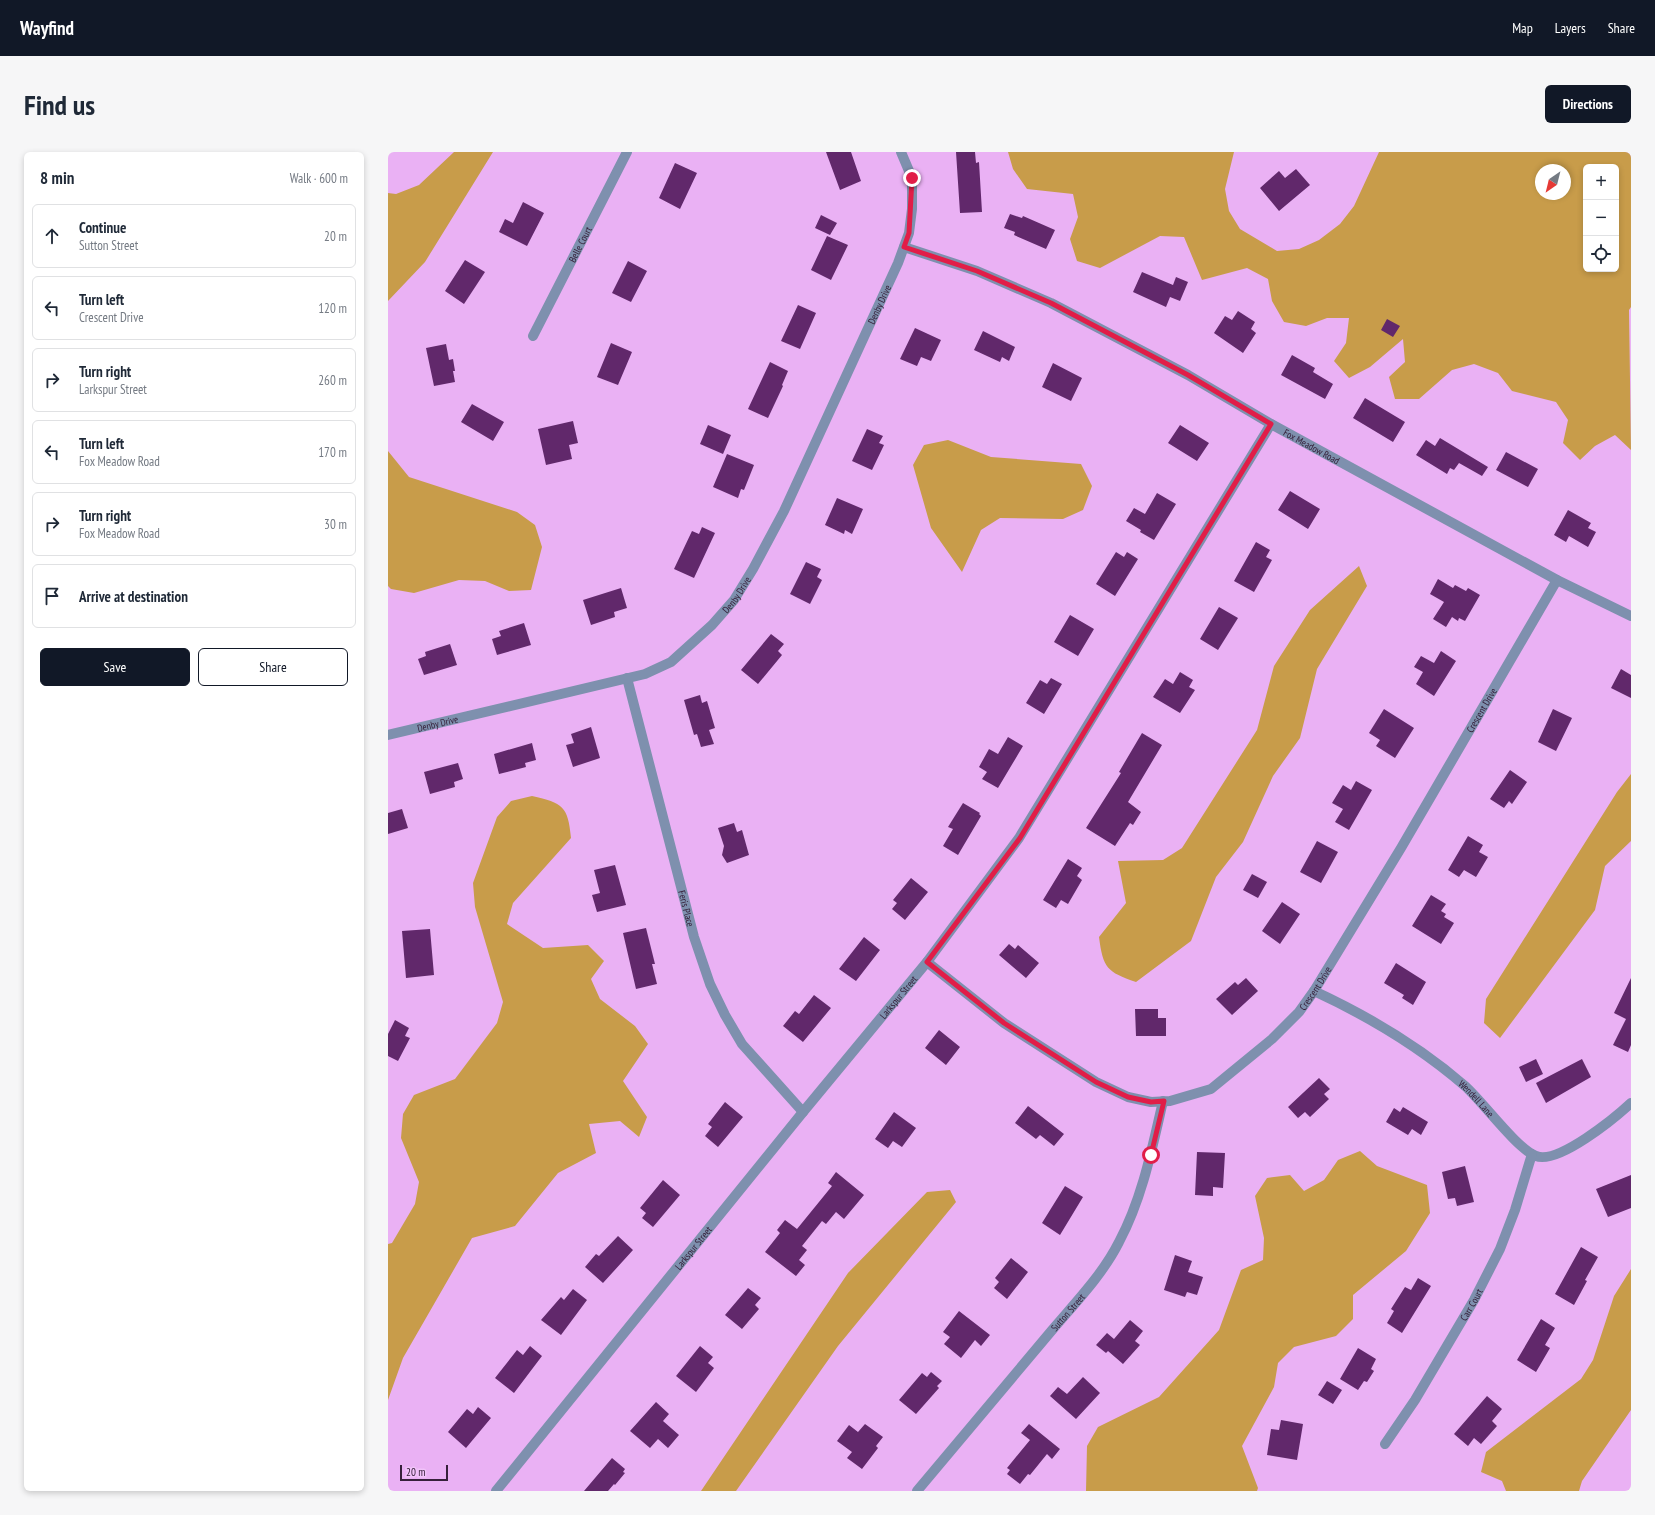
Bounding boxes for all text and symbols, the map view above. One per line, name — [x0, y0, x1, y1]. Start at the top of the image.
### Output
text: Wayfind — [20, 16, 74, 40]
text: Map — [1512, 19, 1533, 37]
text: Layers — [1555, 19, 1586, 37]
text: Share — [1608, 19, 1635, 37]
button: Directions — [1545, 85, 1631, 123]
text: Find us — [24, 86, 95, 123]
north arrow — [1535, 164, 1571, 200]
map controls — [1583, 164, 1619, 272]
button: + — [1583, 164, 1619, 200]
text: 8 min — [40, 167, 74, 189]
route end — [903, 169, 921, 187]
text: Walk · 600 m — [290, 170, 348, 187]
button: − — [1583, 200, 1619, 236]
text: Continue — [79, 218, 126, 237]
street label: Belle Court — [566, 224, 595, 265]
icon: ahead — [41, 225, 63, 247]
text: 20 m — [324, 228, 347, 245]
button: locate — [1583, 236, 1619, 272]
text: Sutton Street — [79, 237, 138, 254]
street label: Denby Drive — [865, 283, 894, 326]
text: Turn left — [79, 290, 124, 309]
icon: left — [41, 297, 63, 319]
text: 120 m — [318, 300, 347, 317]
text: Crescent Drive — [79, 309, 144, 326]
text: Turn right — [79, 362, 131, 381]
icon: right — [41, 369, 63, 391]
text: 260 m — [318, 372, 347, 389]
text: Larkspur Street — [79, 381, 147, 398]
street label: Fox Meadow Road — [1281, 426, 1342, 467]
text: Turn left — [79, 434, 124, 453]
icon: left — [41, 441, 63, 463]
text: 170 m — [318, 444, 347, 461]
text: Fox Meadow Road — [79, 453, 160, 470]
text: Turn right — [79, 506, 131, 525]
icon: right — [41, 513, 63, 535]
text: 30 m — [324, 516, 347, 533]
text: Fox Meadow Road — [79, 525, 160, 542]
street label: Denby Drive — [719, 574, 754, 616]
icon: arrive — [41, 585, 63, 607]
text: Arrive at destination — [79, 587, 188, 606]
button: Save — [40, 648, 190, 686]
button: Share — [198, 648, 348, 686]
street label: Crescent Drive — [1464, 686, 1500, 735]
street label: Denby Drive — [416, 713, 460, 735]
street label: Feris Place — [675, 889, 697, 928]
street label: Crescent Drive — [1296, 964, 1334, 1013]
street label: Larkspur Street — [877, 973, 920, 1022]
street label: Wendell Lane — [1456, 1077, 1497, 1120]
route start — [1142, 1146, 1160, 1164]
street label: Larkspur Street — [672, 1223, 715, 1273]
street label: Carr Court — [1457, 1286, 1486, 1323]
street label: Sutton Street — [1048, 1291, 1088, 1334]
scale bar — [400, 1463, 448, 1482]
text: 20 m — [406, 1465, 425, 1479]

